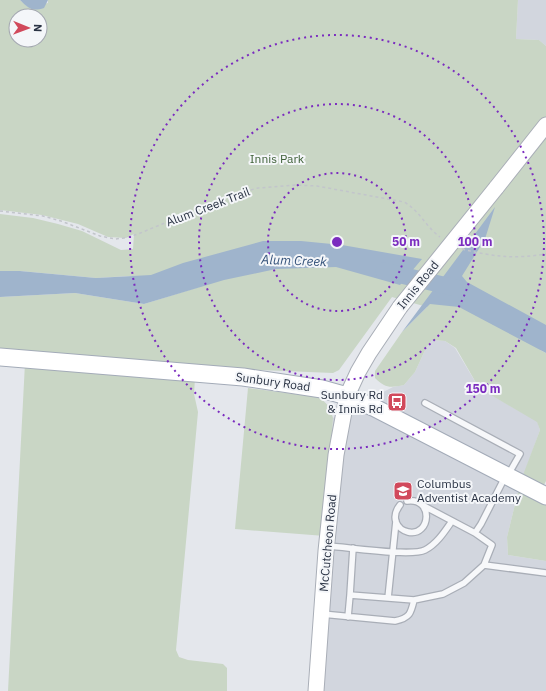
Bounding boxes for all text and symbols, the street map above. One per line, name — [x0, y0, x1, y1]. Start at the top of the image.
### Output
north arrow — [8, 8, 48, 48]
text: N — [31, 24, 45, 32]
park label: Innis Park — [250, 151, 305, 166]
street label: Alum Creek Trail — [164, 184, 252, 229]
text: 50 m — [392, 234, 420, 249]
text: 100 m — [457, 234, 493, 249]
centre of rings — [330, 235, 344, 249]
water label: Alum Creek — [260, 251, 327, 270]
street label: Innis Road — [394, 258, 442, 312]
street label: Sunbury Road — [235, 369, 311, 394]
text: 150 m — [465, 381, 501, 396]
place label: Sunbury Rd & Innis Rd — [321, 387, 383, 416]
bus stop icon: Sunbury Rd & Innis Rd — [386, 391, 408, 413]
place label: Columbus Adventist Academy — [417, 476, 521, 505]
school or university icon: Columbus Adventist Academy — [392, 480, 414, 502]
street label: McCutcheon Road — [316, 494, 339, 592]

